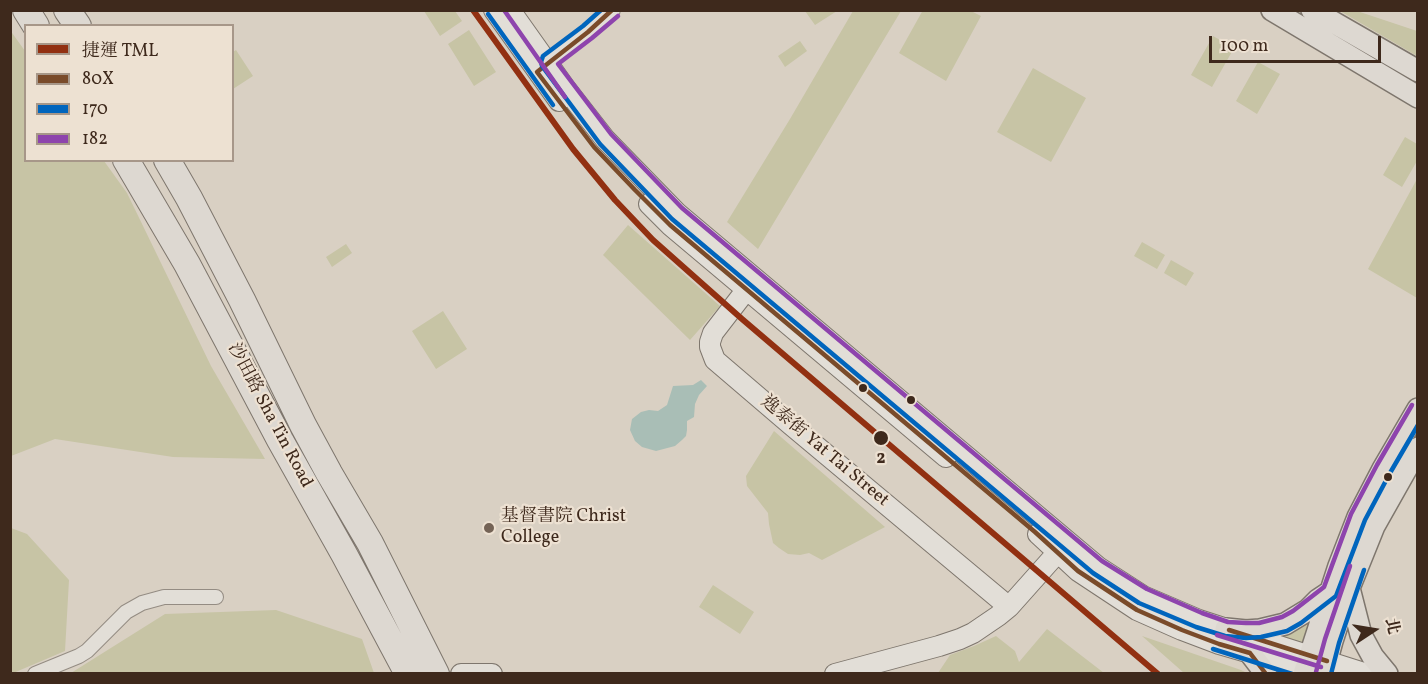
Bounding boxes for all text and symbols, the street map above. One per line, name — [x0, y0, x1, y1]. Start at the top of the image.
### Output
legend — [24, 24, 234, 162]
scale bar — [1212, 24, 1384, 62]
text: 100 m — [1220, 34, 1269, 59]
text: 捷運 TML — [82, 39, 158, 64]
text: 80X — [82, 67, 114, 92]
text: 170 — [82, 97, 108, 122]
text: 182 — [82, 127, 108, 152]
street label: 沙田路 Sha Tin Road — [222, 340, 316, 492]
unlabelled marker — [857, 382, 869, 394]
street label: 逸泰街 Yat Tai Street — [755, 392, 893, 512]
unlabelled marker — [905, 394, 917, 406]
marker: 2 — [872, 429, 890, 447]
place label: 2 — [876, 449, 886, 471]
unlabelled marker — [1382, 471, 1394, 483]
place label: 基督書院 Christ College — [501, 507, 626, 550]
marker: 基督書院 Christ College — [482, 521, 496, 535]
north arrow — [1344, 600, 1404, 660]
text: 北 — [1379, 616, 1404, 636]

